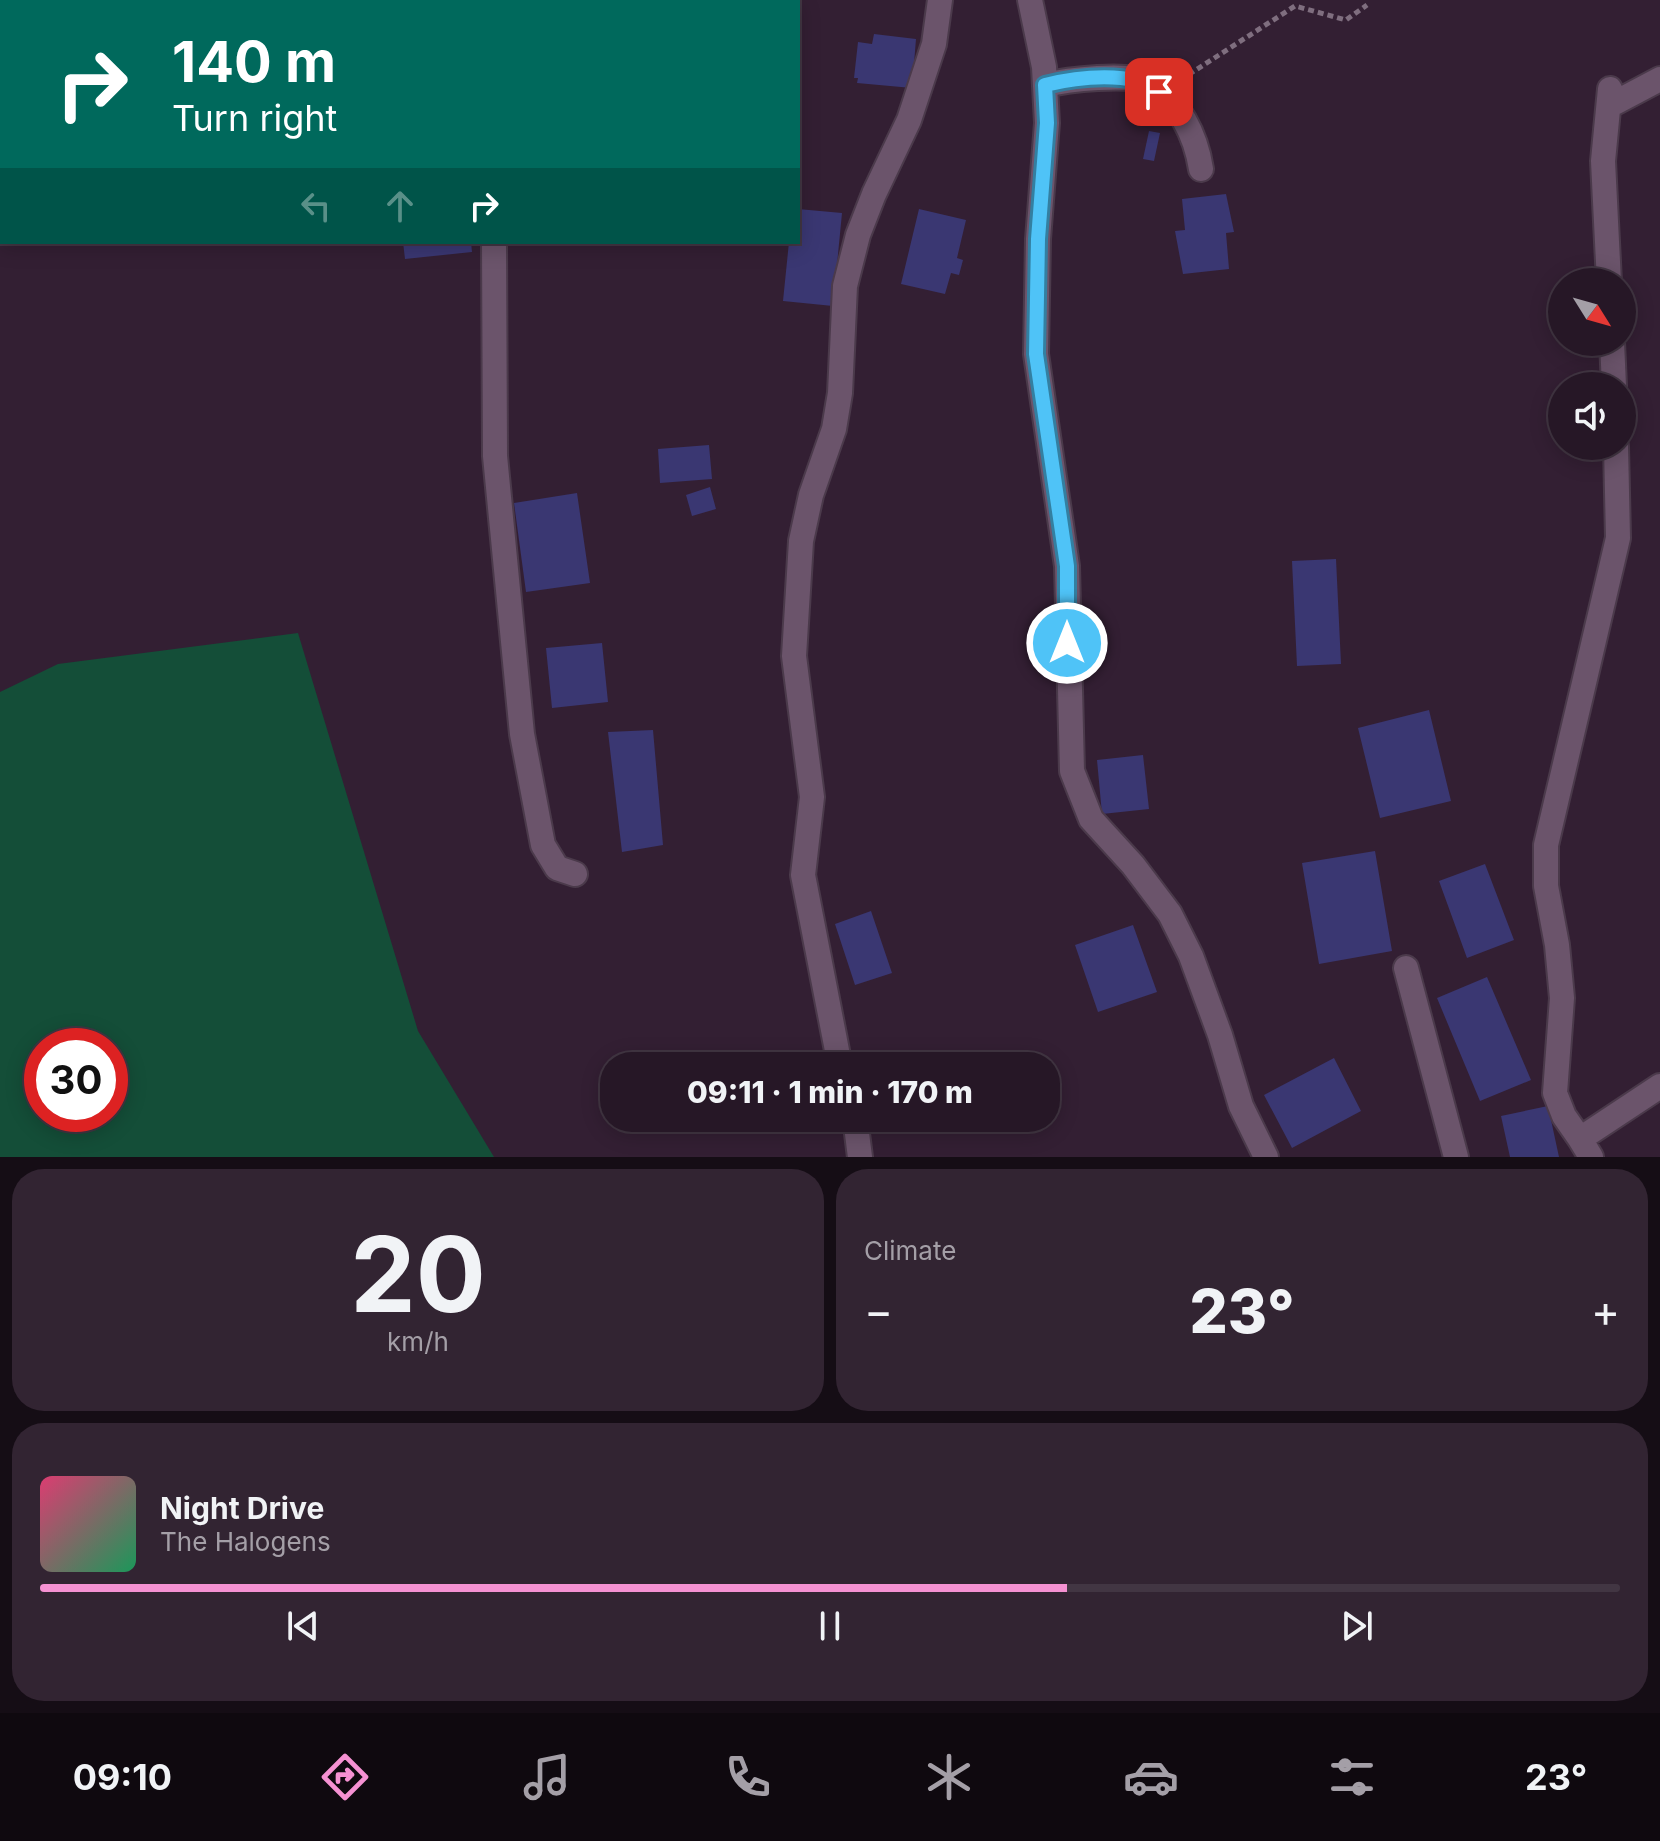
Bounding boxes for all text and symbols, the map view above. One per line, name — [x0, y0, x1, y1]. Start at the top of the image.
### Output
text: 140 m — [172, 28, 336, 96]
icon: right — [40, 32, 144, 136]
pin — [1125, 58, 1193, 126]
icon: arrive — [1137, 70, 1181, 114]
text: Turn right — [172, 96, 337, 140]
icon: left — [294, 184, 338, 228]
icon: ahead — [378, 184, 422, 228]
icon: right — [462, 184, 506, 228]
north arrow — [1548, 268, 1636, 356]
map controls — [1548, 268, 1636, 460]
button: sound — [1548, 372, 1636, 460]
position arrow — [1025, 601, 1109, 685]
speed limit sign: 30 — [24, 1028, 128, 1132]
text: 09:11 · 1 min · 170 m — [687, 1074, 973, 1110]
text: 20 — [350, 1211, 486, 1337]
text: Climate — [864, 1235, 956, 1266]
text: 23° — [1189, 1275, 1295, 1347]
text: − — [864, 1284, 893, 1338]
text: + — [1591, 1284, 1620, 1338]
text: km/h — [387, 1326, 449, 1357]
text: Night Drive — [160, 1490, 324, 1526]
text: The Halogens — [160, 1526, 331, 1557]
icon: previous — [281, 1604, 325, 1648]
icon: pause — [808, 1604, 852, 1648]
icon: next — [1335, 1604, 1379, 1648]
icon: directions — [317, 1749, 373, 1805]
icon: music — [519, 1749, 575, 1805]
icon: phone — [720, 1749, 776, 1805]
icon: climate — [921, 1749, 977, 1805]
icon: car — [1123, 1749, 1179, 1805]
icon: filters — [1324, 1749, 1380, 1805]
text: 09:10 — [73, 1755, 172, 1799]
text: 23° — [1525, 1755, 1587, 1799]

